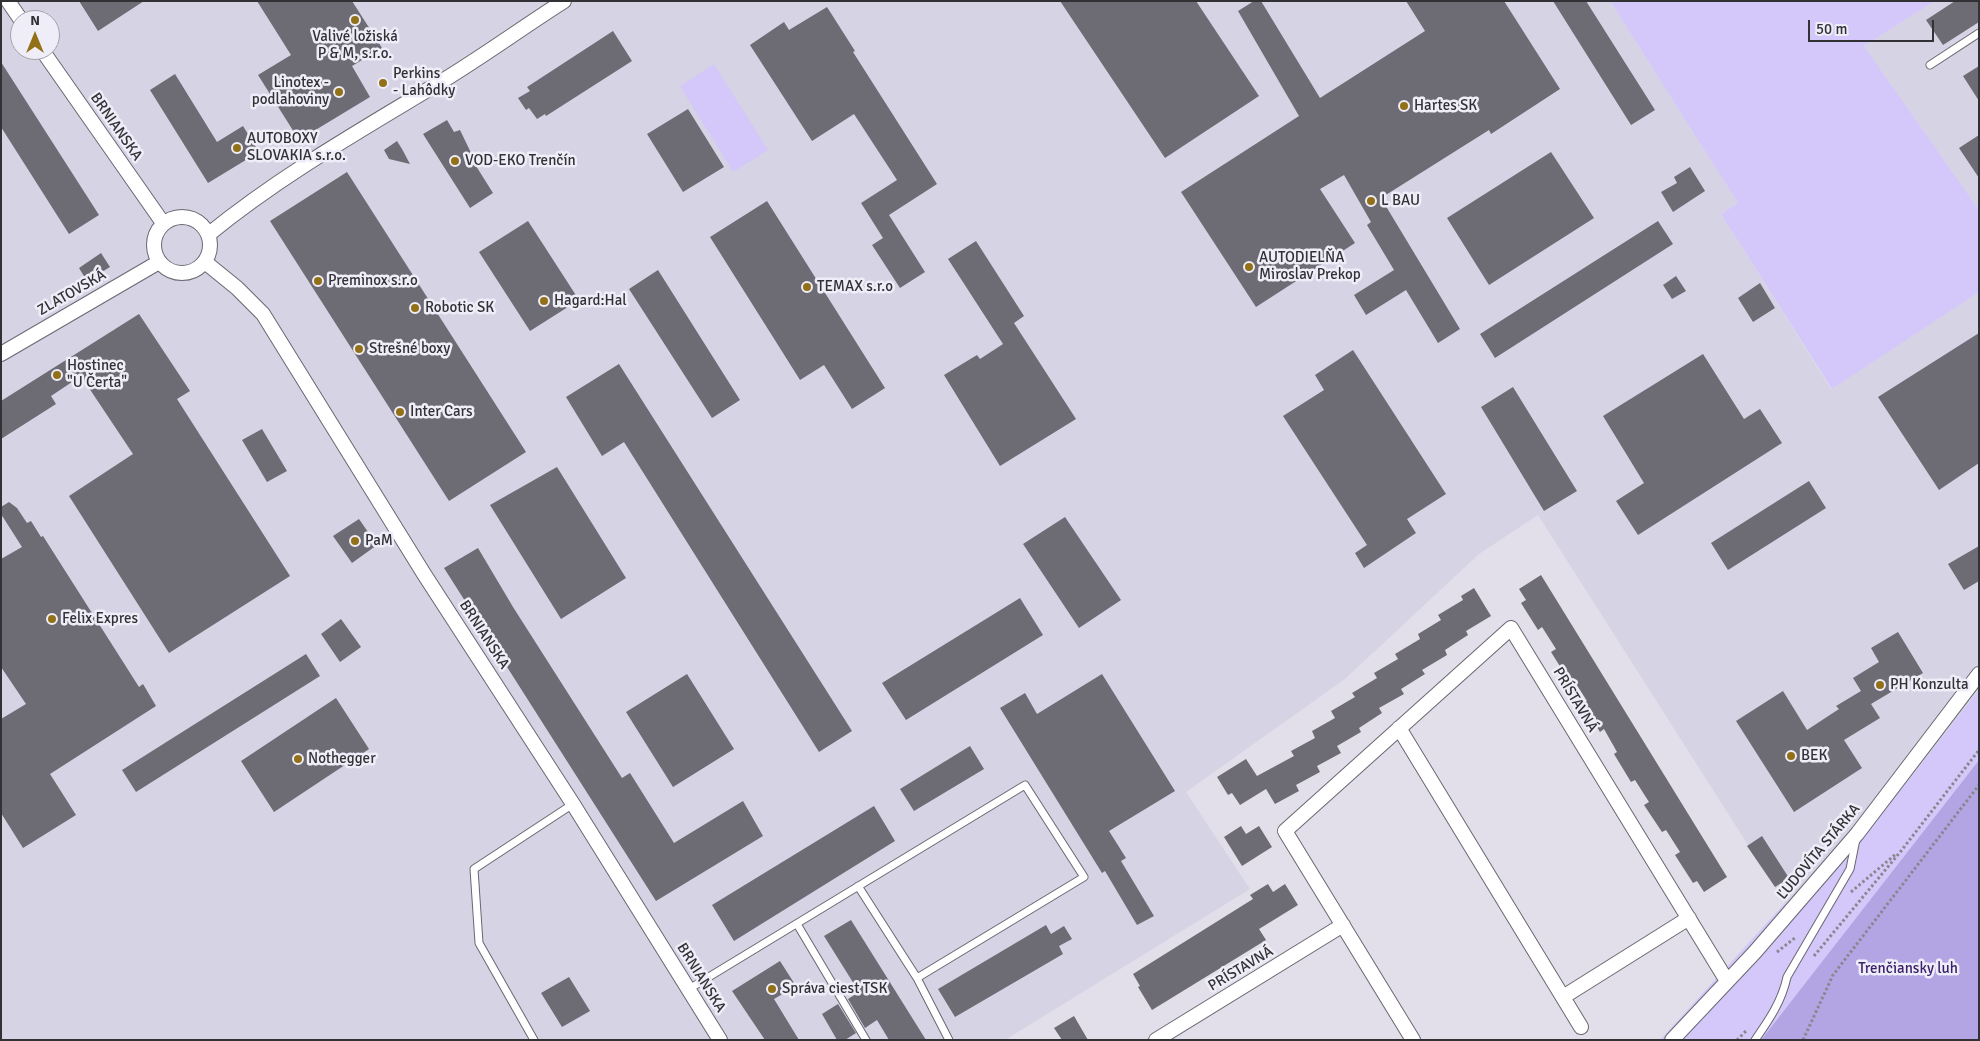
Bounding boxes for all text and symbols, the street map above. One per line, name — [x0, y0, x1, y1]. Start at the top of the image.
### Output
north arrow — [10, 10, 60, 60]
scale bar — [1810, 10, 1936, 42]
text: N — [30, 12, 40, 29]
marker: Valivé ložiská P & M, s.r.o. — [349, 14, 361, 26]
text: 50 m — [1816, 20, 1847, 38]
place label: Valivé ložiská P & M, s.r.o. — [312, 28, 398, 63]
place label: Perkins - Lahôdky — [393, 65, 455, 100]
place label: Linotex - podlahoviny — [252, 74, 329, 109]
marker: Perkins - Lahôdky — [377, 77, 389, 89]
marker: Linotex - podlahoviny — [333, 86, 345, 98]
street label: BRNIANSKA — [86, 90, 146, 164]
place label: Hartes SK — [1414, 97, 1477, 115]
marker: Hartes SK — [1398, 100, 1410, 112]
place label: AUTOBOXY SLOVAKIA s.r.o. — [247, 130, 346, 165]
marker: AUTOBOXY SLOVAKIA s.r.o. — [231, 142, 243, 154]
place label: VOD-EKO Trenčín — [465, 152, 576, 170]
marker: VOD-EKO Trenčín — [449, 155, 461, 167]
place label: L BAU — [1381, 192, 1420, 210]
marker: L BAU — [1365, 195, 1377, 207]
place label: AUTODIELŇA Miroslav Prekop — [1259, 249, 1361, 284]
marker: AUTODIELŇA Miroslav Prekop — [1243, 261, 1255, 273]
street label: ZLATOVSKÁ — [35, 266, 109, 320]
place label: Preminox s.r.o — [328, 272, 418, 290]
marker: Preminox s.r.o — [312, 275, 324, 287]
place label: TEMAX s.r.o — [817, 278, 893, 296]
marker: TEMAX s.r.o — [801, 281, 813, 293]
place label: Hagard:Hal — [554, 292, 627, 310]
marker: Hagard:Hal — [538, 295, 550, 307]
place label: Robotic SK — [425, 299, 494, 317]
marker: Robotic SK — [409, 302, 421, 314]
place label: Strešné boxy — [369, 340, 450, 358]
marker: Strešné boxy — [353, 343, 365, 355]
place label: Hostinec "U Čerta" — [67, 357, 127, 392]
marker: Hostinec "U Čerta" — [51, 369, 63, 381]
place label: Inter Cars — [410, 403, 473, 421]
marker: Inter Cars — [394, 406, 406, 418]
place label: PaM — [365, 532, 393, 550]
marker: PaM — [349, 535, 361, 547]
street label: BRNIANSKA — [455, 597, 513, 673]
place label: Felix Expres — [62, 610, 138, 628]
marker: Felix Expres — [46, 613, 58, 625]
street label: PRÍSTAVNÁ — [1549, 664, 1601, 736]
place label: PH Konzulta — [1890, 676, 1969, 694]
marker: PH Konzulta — [1874, 679, 1886, 691]
place label: BEK — [1801, 747, 1828, 765]
place label: Nothegger — [308, 750, 376, 768]
marker: BEK — [1785, 750, 1797, 762]
marker: Nothegger — [292, 753, 304, 765]
street label: ĽUDOVÍTA STÁRKA — [1774, 800, 1864, 904]
street label: BRNIANSKA — [673, 940, 729, 1016]
street label: PRÍSTAVNÁ — [1205, 943, 1277, 995]
park label: Trenčiansky luh — [1858, 960, 1958, 978]
place label: Správa ciest TSK — [782, 980, 887, 998]
marker: Správa ciest TSK — [766, 983, 778, 995]

